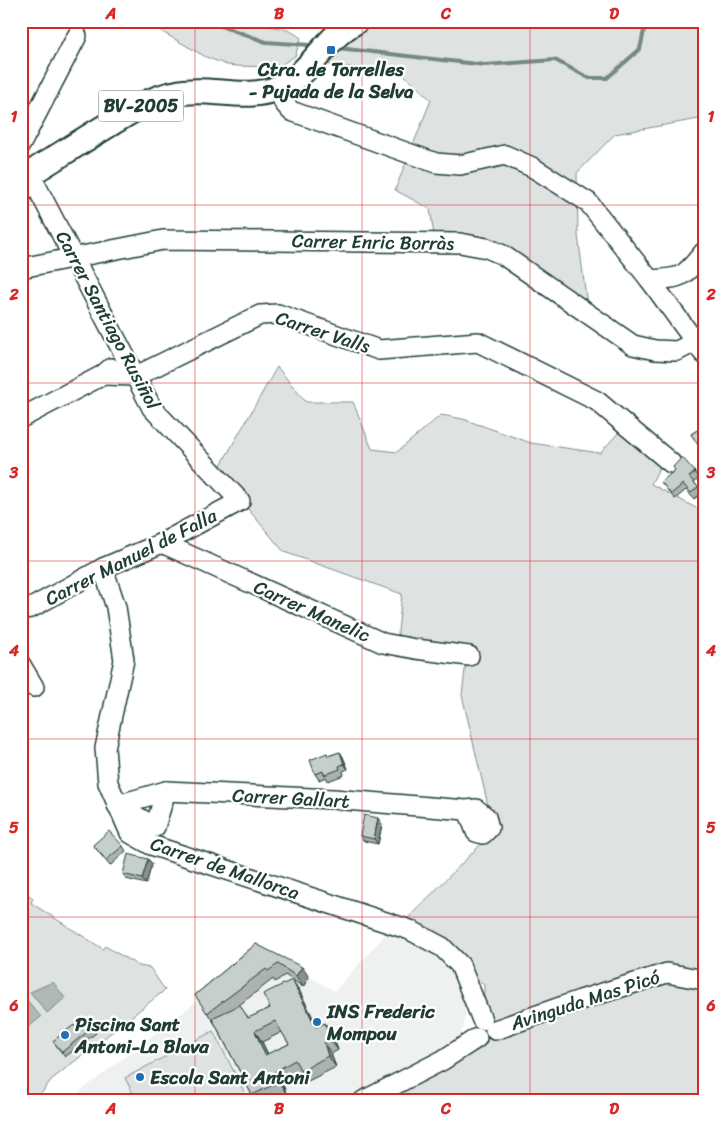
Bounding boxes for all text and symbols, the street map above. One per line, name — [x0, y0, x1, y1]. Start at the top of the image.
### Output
text: A — [105, 0, 116, 28]
text: B — [274, 0, 285, 28]
text: C — [440, 0, 452, 28]
text: D — [609, 0, 619, 28]
marker: Ctra. de Torrelles - Pujada de la Selva — [325, 44, 337, 56]
place label: Ctra. de Torrelles - Pujada de la Selva — [248, 53, 414, 108]
road number: BV-2005 — [98, 90, 184, 122]
text: 1 — [11, 102, 18, 131]
text: 1 — [708, 102, 715, 131]
street label: Carrer Santiago Rusiñol — [47, 224, 170, 416]
street label: Carrer Enric Borràs — [292, 224, 455, 260]
text: 2 — [8, 280, 19, 309]
text: 2 — [705, 280, 716, 309]
street label: Carrer Valls — [271, 301, 375, 363]
text: 3 — [9, 458, 19, 487]
text: 3 — [706, 458, 716, 487]
street label: Carrer Manuel de Falla — [39, 499, 223, 615]
street label: Carrer Manelic — [248, 571, 376, 652]
text: 4 — [8, 636, 19, 665]
text: 4 — [705, 636, 716, 665]
street label: Carrer Gallart — [232, 778, 350, 818]
text: 5 — [9, 813, 19, 842]
text: 5 — [706, 813, 716, 842]
street label: Carrer de Mallorca — [146, 827, 305, 909]
street label: Avinguda Mas Picó — [505, 960, 664, 1040]
text: 6 — [8, 991, 19, 1020]
text: 6 — [705, 991, 716, 1020]
place label: INS Frederic Mompou — [326, 995, 435, 1050]
place label: Piscina Sant Antoni-La Blava — [74, 1008, 209, 1063]
marker: INS Frederic Mompou — [311, 1016, 323, 1028]
marker: Piscina Sant Antoni-La Blava — [59, 1029, 71, 1041]
place label: Escola Sant Antoni — [150, 1061, 311, 1094]
marker: Escola Sant Antoni — [134, 1071, 146, 1083]
text: A — [105, 1094, 116, 1122]
text: B — [274, 1094, 285, 1122]
text: C — [440, 1094, 452, 1122]
text: D — [609, 1094, 619, 1122]

